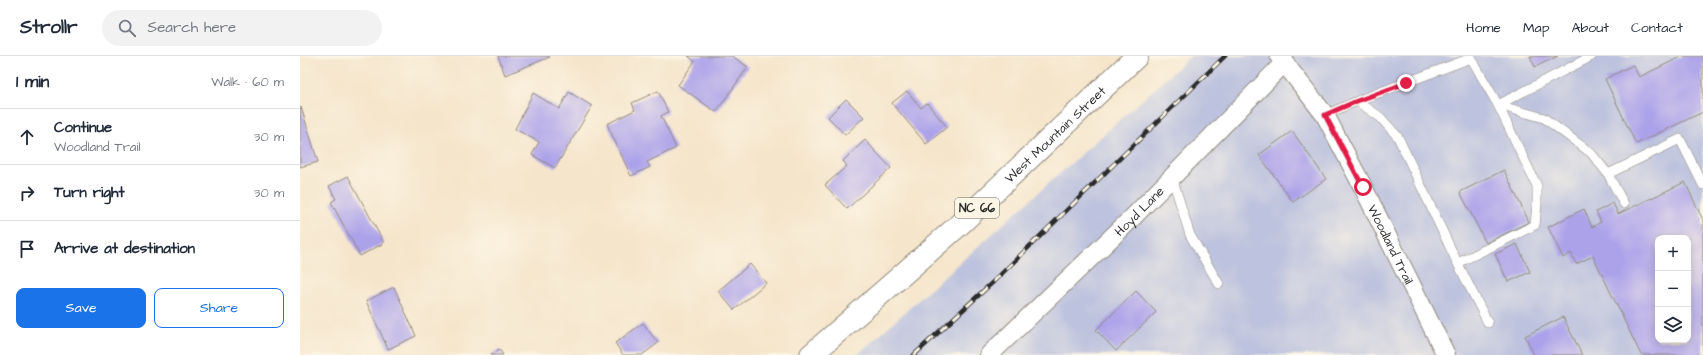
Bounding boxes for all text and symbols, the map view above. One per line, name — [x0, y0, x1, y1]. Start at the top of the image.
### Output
search box — [102, 10, 382, 46]
text: Strollr — [20, 14, 78, 41]
icon: search — [116, 17, 138, 39]
text: Search here — [148, 17, 236, 38]
text: Home — [1466, 18, 1501, 38]
text: Map — [1523, 18, 1549, 38]
text: About — [1571, 18, 1609, 38]
text: Contact — [1631, 18, 1683, 38]
text: 1 min — [16, 70, 49, 94]
text: Walk · 60 m — [211, 73, 284, 91]
route end — [1397, 74, 1415, 92]
street label: West Mountain Street — [1001, 82, 1110, 187]
text: Continue — [54, 117, 112, 138]
icon: ahead — [16, 126, 38, 148]
text: 30 m — [254, 128, 284, 146]
text: Woodland Trail — [54, 138, 140, 156]
route start — [1354, 178, 1372, 196]
icon: right — [16, 182, 38, 204]
text: Turn right — [54, 182, 125, 203]
street label: Hoyd Lane — [1111, 183, 1168, 240]
text: 30 m — [254, 184, 284, 202]
road number: NC 66 — [955, 198, 999, 218]
street label: Woodland Trail — [1363, 202, 1418, 287]
map controls — [1655, 235, 1691, 343]
button: + — [1655, 235, 1691, 271]
icon: arrive — [16, 238, 38, 260]
text: Arrive at destination — [54, 238, 195, 259]
button: − — [1655, 271, 1691, 307]
button: Save — [16, 288, 146, 328]
button: Share — [154, 288, 284, 328]
button: layers — [1655, 307, 1691, 343]

